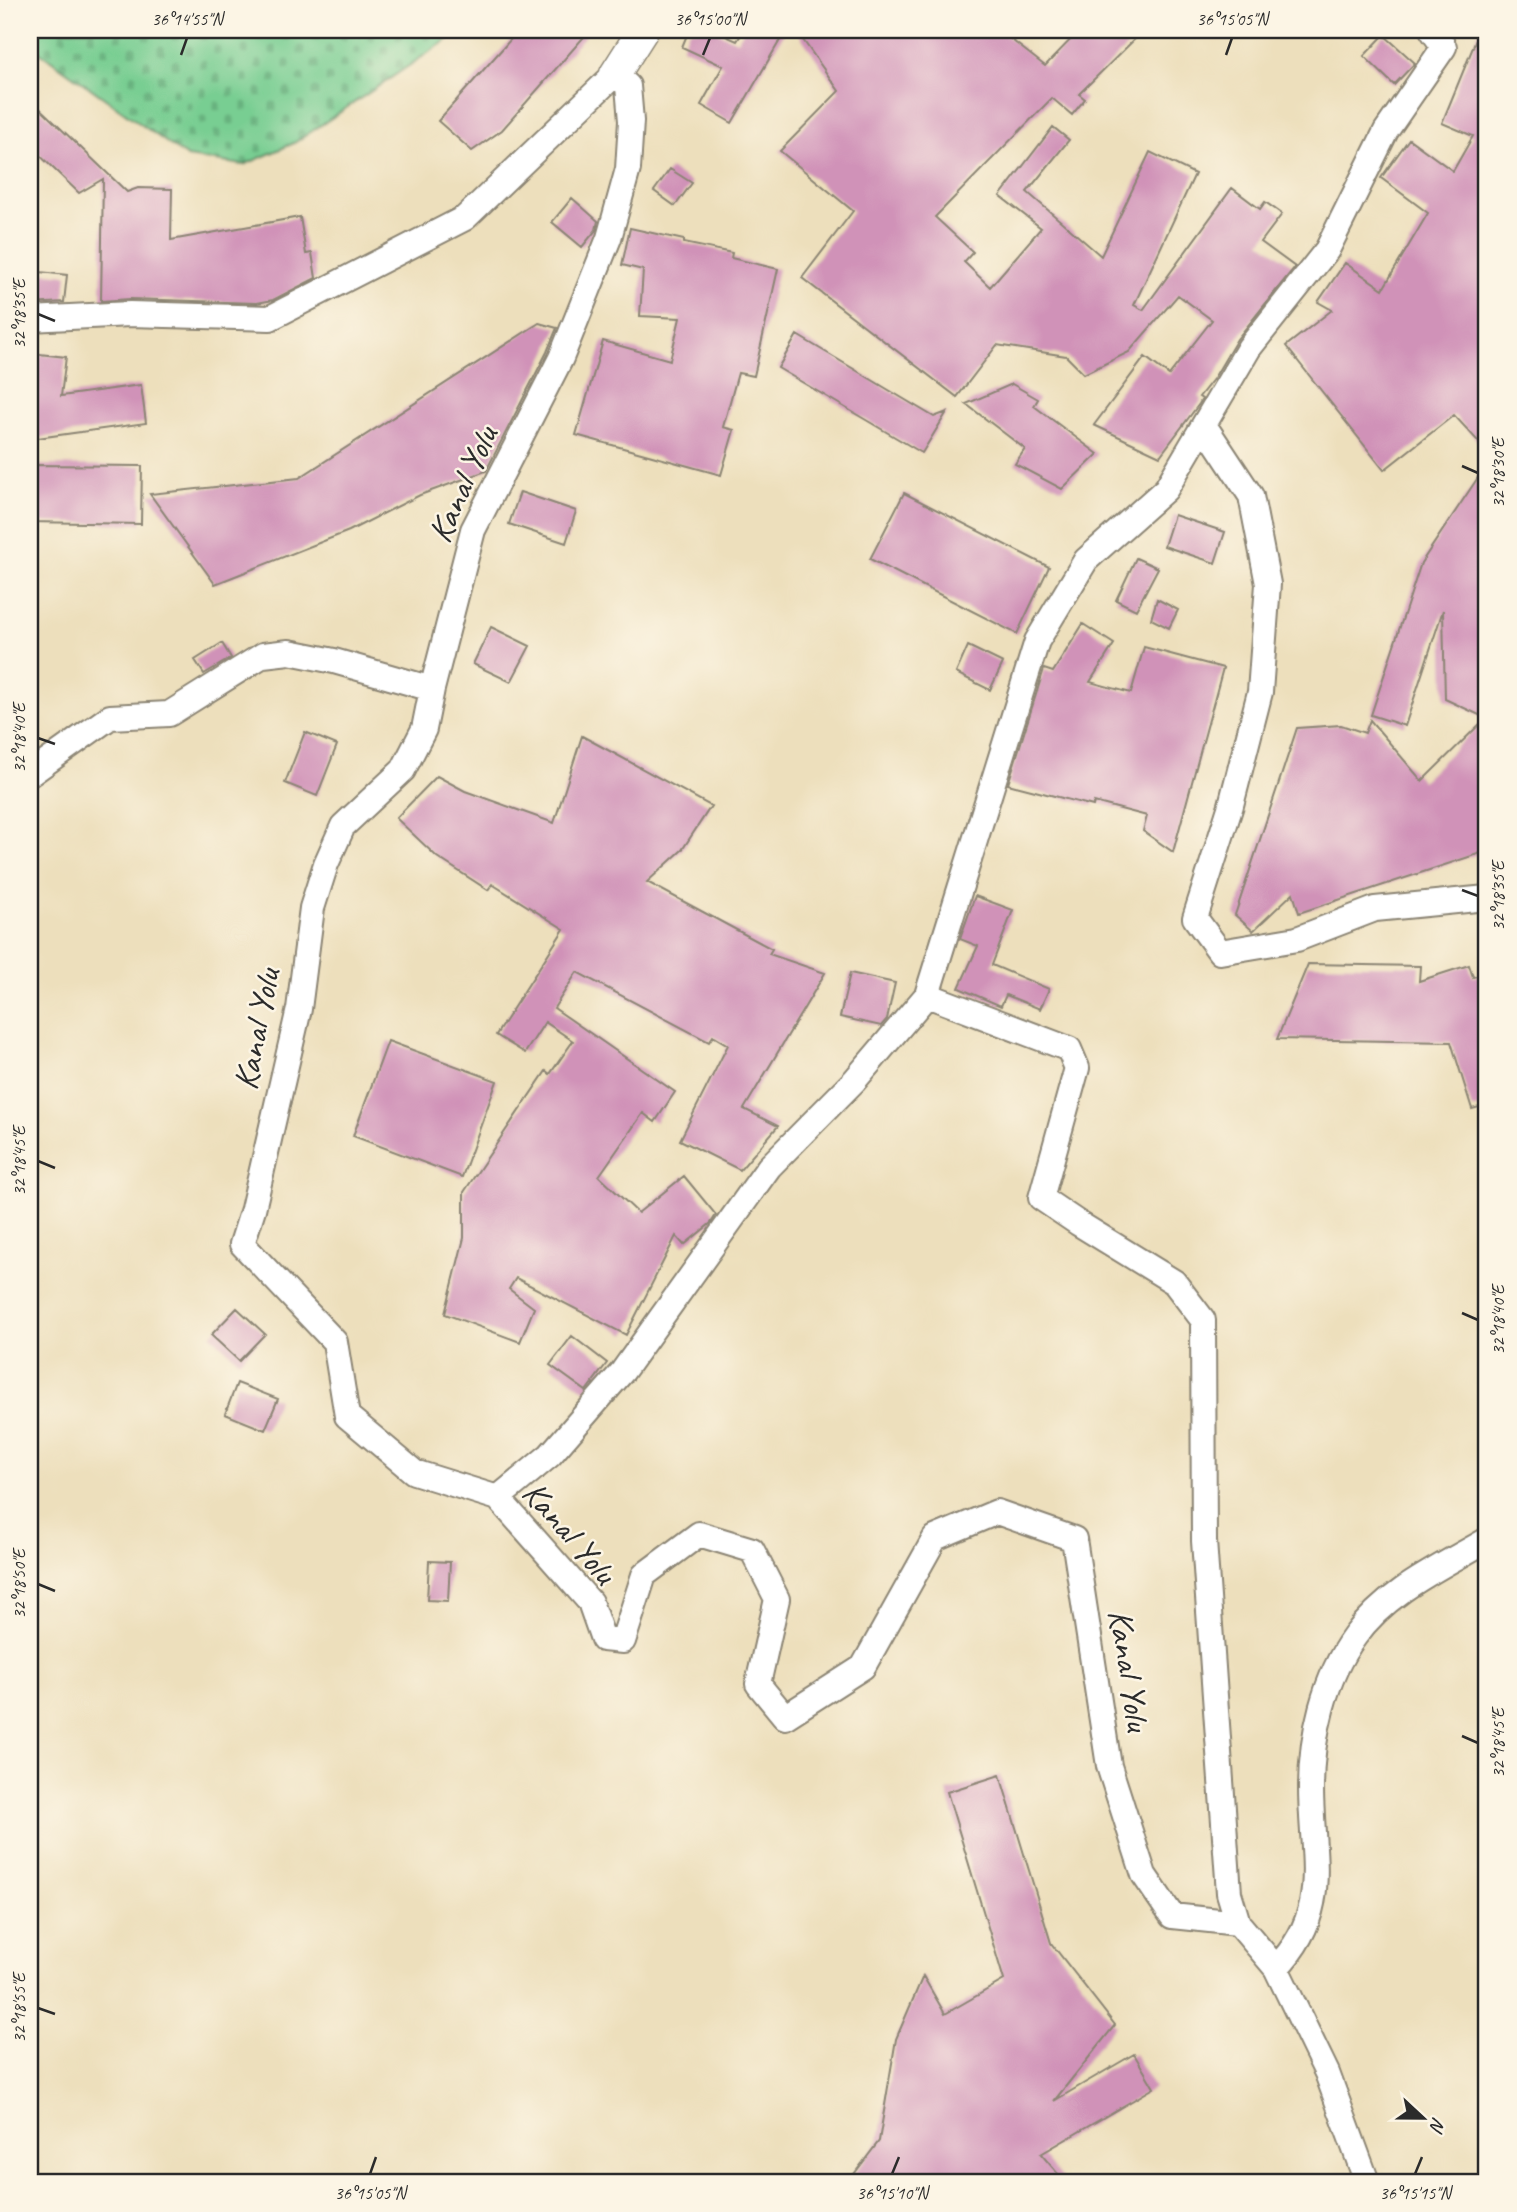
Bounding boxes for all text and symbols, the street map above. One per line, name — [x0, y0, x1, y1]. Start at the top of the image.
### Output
text: 36°14'55"N — [152, 8, 226, 30]
text: 36°15'00"N — [675, 8, 749, 30]
text: 36°15'05"N — [1197, 8, 1271, 30]
text: 32°18'35"E — [8, 277, 30, 349]
street label: Kanal Yolu — [417, 417, 509, 549]
text: 32°18'30"E — [1487, 436, 1509, 508]
text: 32°18'40"E — [8, 701, 30, 773]
text: 32°18'35"E — [1487, 859, 1509, 931]
street label: Kanal Yolu — [223, 963, 291, 1093]
text: 32°18'45"E — [8, 1124, 30, 1196]
text: 32°18'40"E — [1487, 1283, 1509, 1355]
street label: Kanal Yolu — [513, 1471, 628, 1595]
text: 32°18'50"E — [8, 1547, 30, 1619]
street label: Kanal Yolu — [1098, 1606, 1162, 1736]
text: 32°18'45"E — [1487, 1706, 1509, 1778]
text: 32°18'55"E — [8, 1971, 30, 2043]
north arrow — [1388, 2082, 1458, 2152]
text: N — [1423, 2114, 1451, 2137]
text: 36°15'05"N — [335, 2182, 409, 2204]
text: 36°15'10"N — [857, 2182, 931, 2204]
text: 36°15'15"N — [1380, 2182, 1454, 2204]

